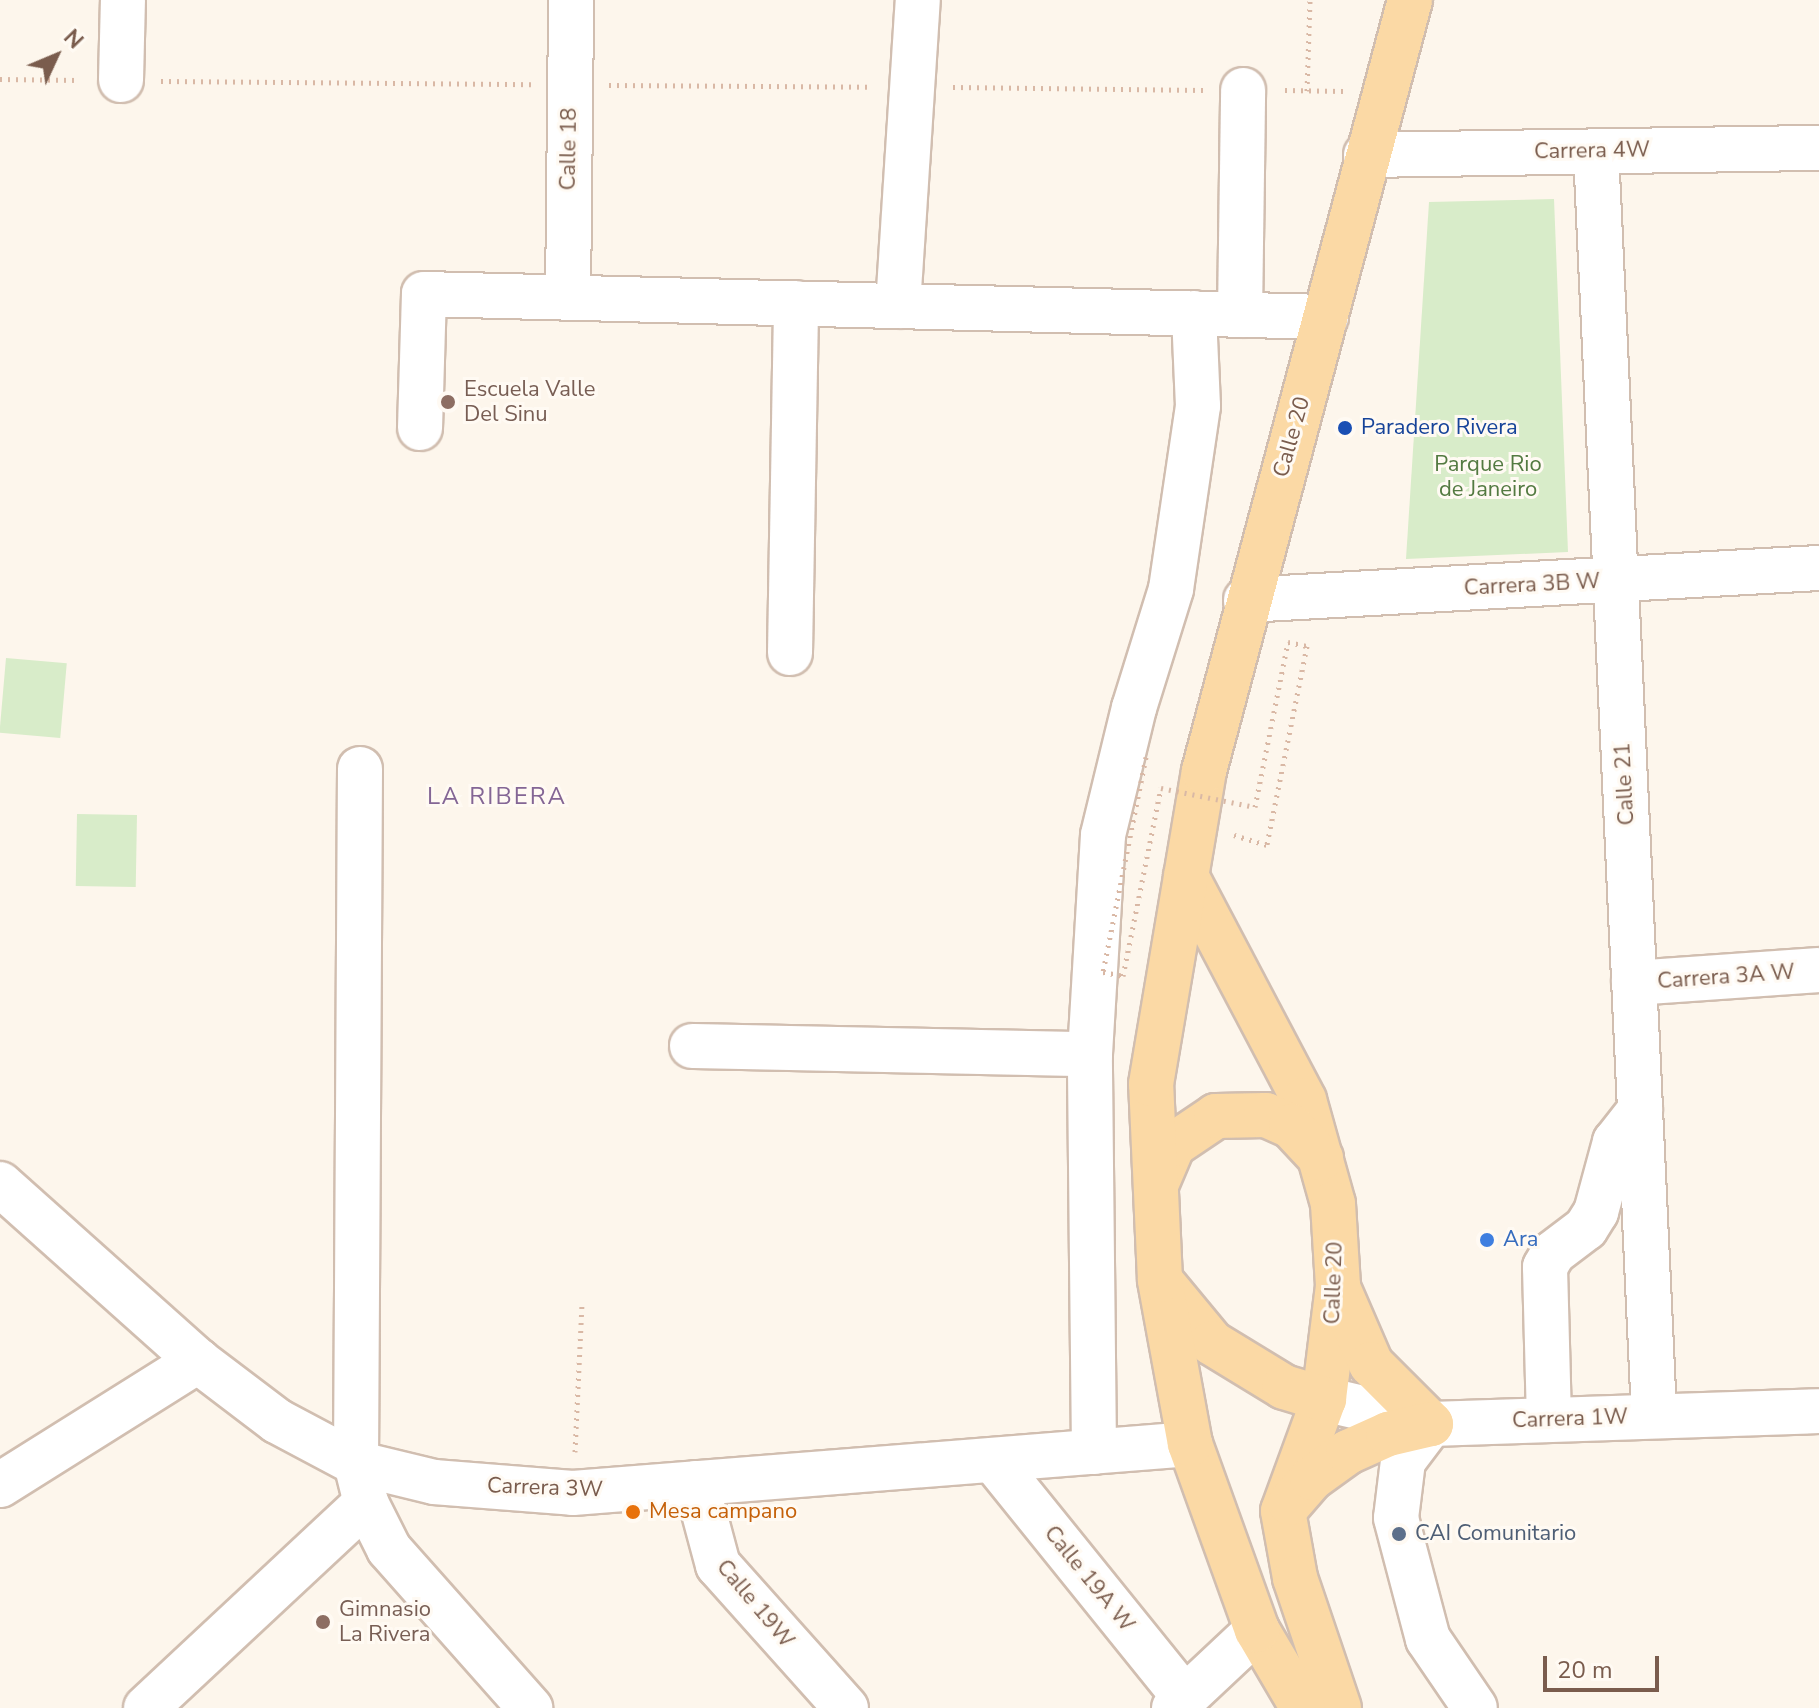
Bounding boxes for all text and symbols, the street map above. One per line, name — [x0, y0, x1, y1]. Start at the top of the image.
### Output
north arrow — [16, 16, 96, 96]
text: N — [57, 23, 90, 56]
street label: Calle 18 — [555, 107, 583, 191]
street label: Carrera 4W — [1534, 137, 1650, 165]
place label: Escuela Valle Del Sinu — [464, 376, 595, 428]
marker: Escuela Valle Del Sinu — [439, 393, 457, 411]
street label: Calle 20 — [1268, 394, 1316, 480]
place label: Paradero Rivera — [1361, 415, 1518, 441]
marker: Paradero Rivera — [1336, 419, 1354, 437]
park label: Parque Rio de Janeiro — [1434, 451, 1542, 502]
street label: Carrera 3B W — [1463, 568, 1601, 602]
street label: Calle 21 — [1610, 742, 1640, 826]
district label: LA RIBERA — [427, 783, 567, 811]
street label: Carrera 3A W — [1656, 959, 1796, 995]
place label: Ara — [1503, 1227, 1538, 1253]
marker: Ara — [1478, 1231, 1496, 1249]
street label: Calle 20 — [1319, 1241, 1349, 1325]
street label: Carrera 1W — [1512, 1404, 1628, 1434]
street label: Carrera 3W — [487, 1473, 603, 1503]
place label: Mesa campano — [649, 1499, 797, 1525]
marker: Mesa campano — [624, 1503, 642, 1521]
street label: Calle 19A W — [1038, 1521, 1140, 1637]
place label: CAI Comunitario — [1415, 1521, 1576, 1547]
marker: CAI Comunitario — [1390, 1525, 1408, 1543]
street label: Calle 19W — [710, 1555, 800, 1653]
place label: Gimnasio La Rivera — [339, 1596, 431, 1648]
marker: Gimnasio La Rivera — [314, 1613, 332, 1631]
scale bar — [1547, 1640, 1663, 1690]
text: 20 m — [1557, 1654, 1613, 1686]

